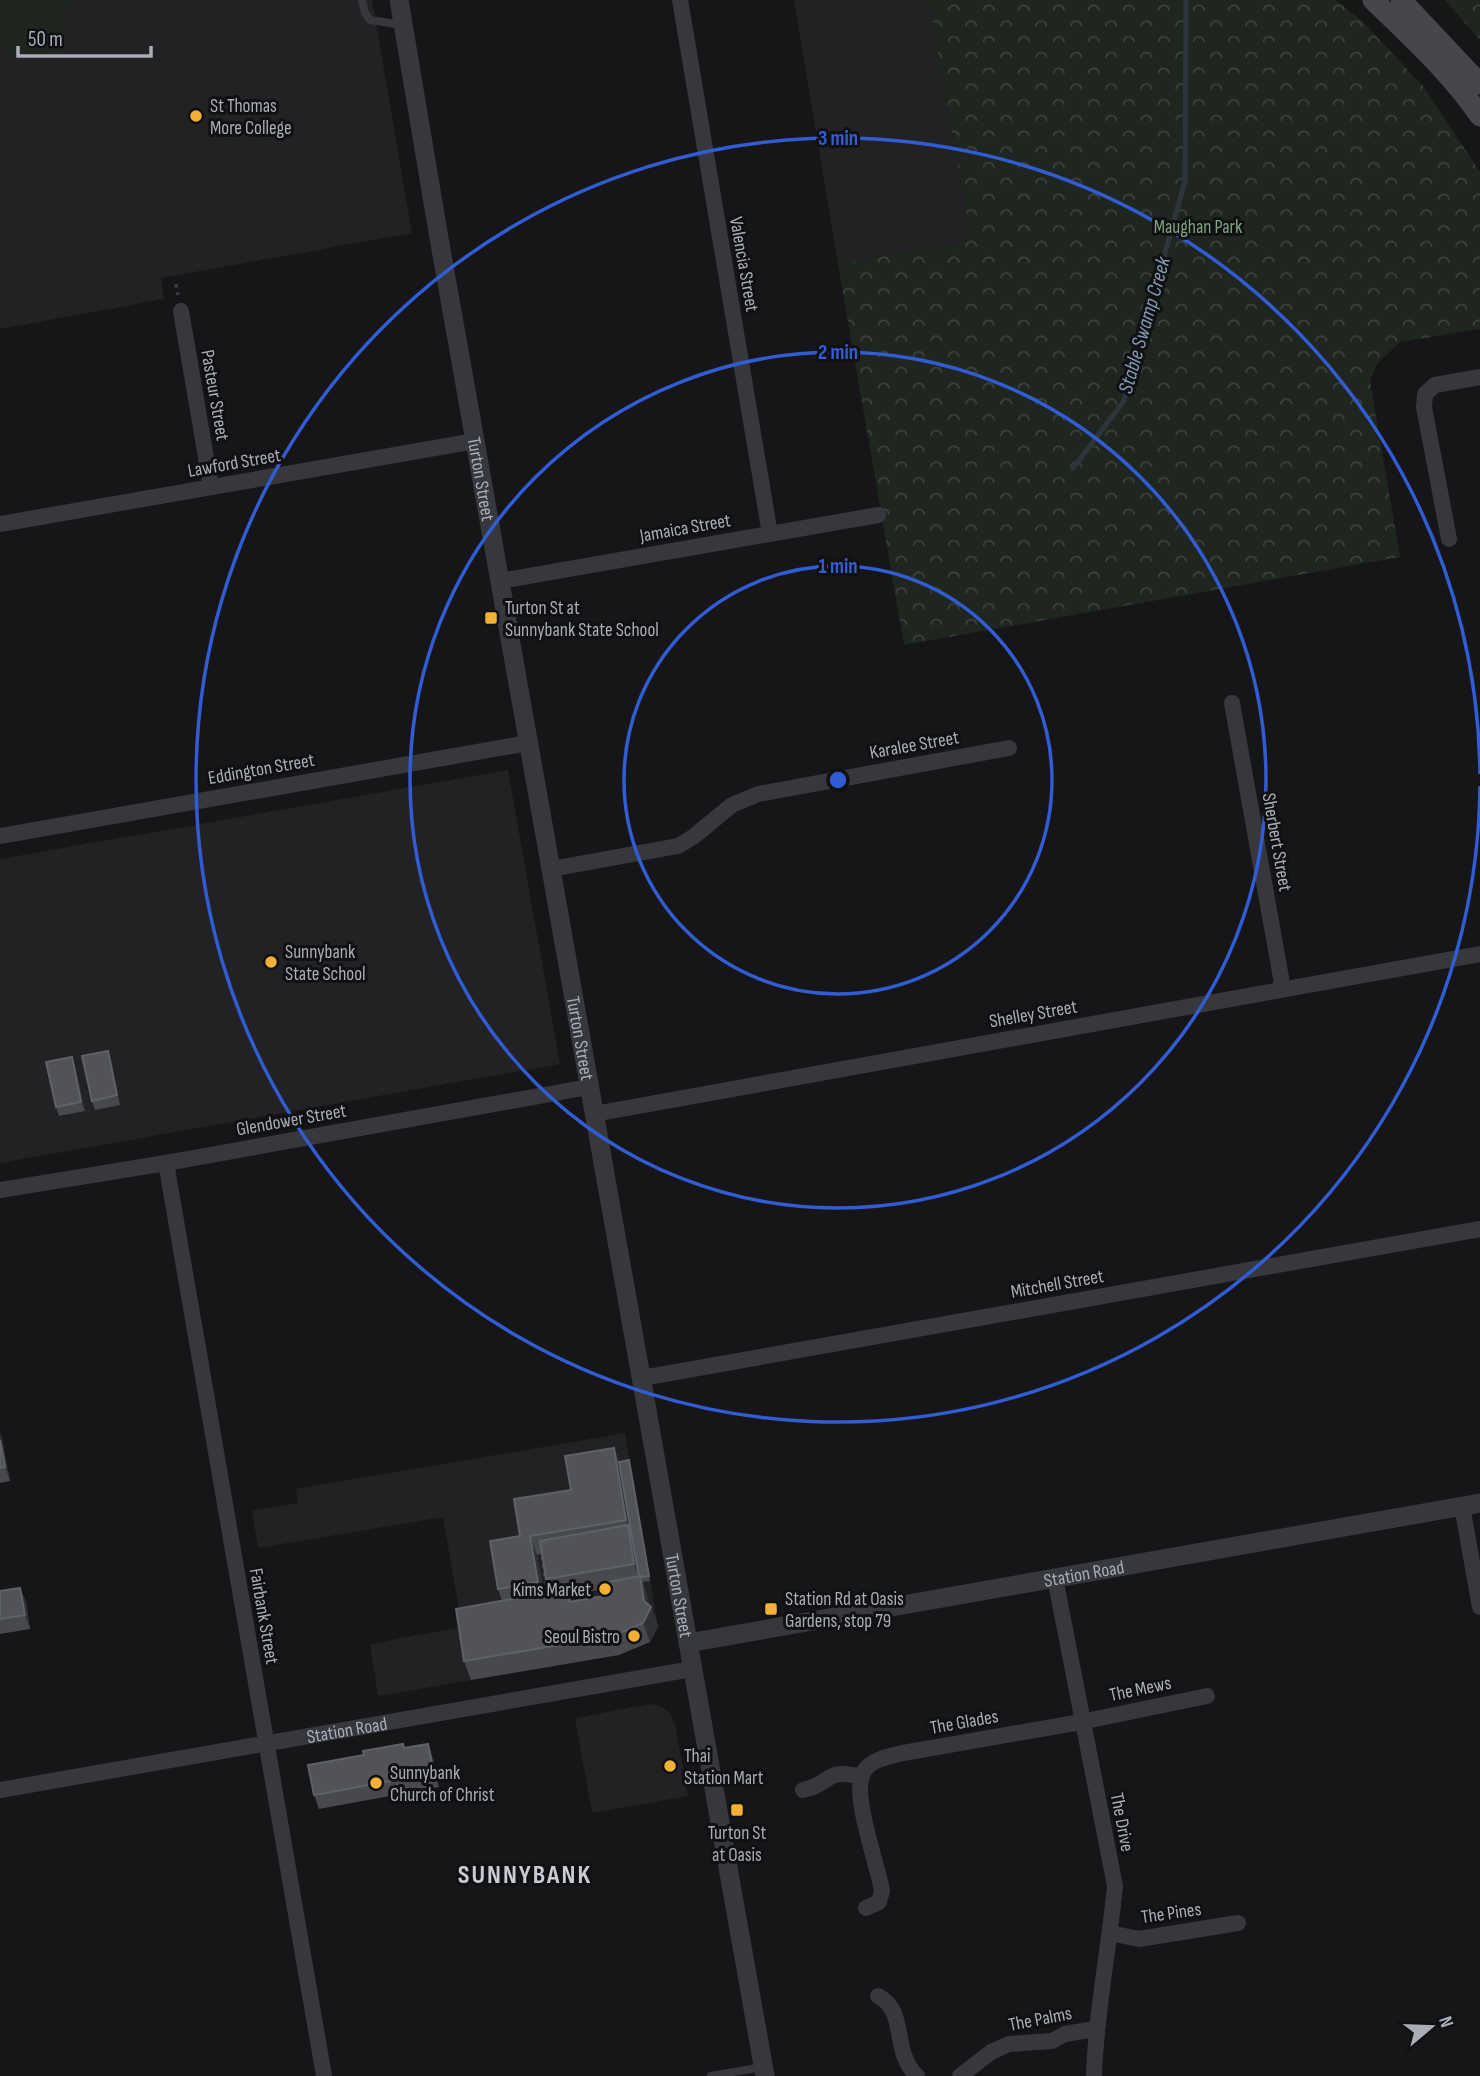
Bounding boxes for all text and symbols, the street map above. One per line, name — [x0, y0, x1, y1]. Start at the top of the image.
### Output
scale bar — [18, 14, 150, 58]
text: 50 m — [28, 27, 63, 52]
place label: St Thomas More College — [210, 95, 292, 140]
marker: St Thomas More College — [188, 108, 204, 124]
text: 3 min — [818, 126, 858, 151]
street label: Valencia Street — [724, 215, 763, 314]
park label: Maughan Park — [1154, 216, 1243, 239]
water label: Stable Swamp Creek — [1113, 253, 1176, 396]
text: 2 min — [818, 340, 858, 365]
street label: Pasteur Street — [195, 348, 234, 443]
street label: Turton Street — [462, 435, 499, 523]
street label: Lawford Street — [186, 444, 283, 483]
street label: Jamaica Street — [637, 509, 733, 548]
text: 1 min — [818, 554, 858, 579]
place label: Turton St at Sunnybank State School — [505, 597, 659, 642]
marker: Turton St at Sunnybank State School — [483, 610, 499, 626]
street label: Karalee Street — [868, 726, 961, 765]
street label: Eddington Street — [206, 749, 316, 790]
centre of rings — [826, 768, 850, 792]
street label: Sherbert Street — [1257, 791, 1297, 893]
place label: Sunnybank State School — [285, 941, 366, 986]
marker: Sunnybank State School — [263, 954, 279, 970]
street label: Turton Street — [561, 995, 598, 1082]
street label: Shelley Street — [987, 995, 1079, 1034]
street label: Glendower Street — [234, 1099, 348, 1141]
street label: Mitchell Street — [1009, 1265, 1106, 1304]
street label: Turton Street — [660, 1552, 697, 1640]
street label: Station Road — [1042, 1556, 1126, 1593]
street label: Fairbank Street — [244, 1567, 283, 1666]
place label: Kims Market — [512, 1579, 591, 1602]
marker: Kims Market — [597, 1581, 613, 1597]
place label: Station Rd at Oasis Gardens, stop 79 — [785, 1588, 904, 1633]
marker: Station Rd at Oasis Gardens, stop 79 — [763, 1601, 779, 1617]
place label: Seoul Bistro — [544, 1626, 620, 1649]
marker: Seoul Bistro — [626, 1628, 642, 1644]
street label: The Mews — [1107, 1672, 1174, 1707]
street label: The Glades — [928, 1705, 1000, 1740]
street label: Station Road — [305, 1713, 389, 1749]
place label: Thai Station Mart — [684, 1745, 764, 1790]
marker: Thai Station Mart — [662, 1758, 678, 1774]
place label: Sunnybank Church of Christ — [390, 1762, 495, 1807]
marker: Sunnybank Church of Christ — [368, 1775, 384, 1791]
street label: The Drive — [1105, 1791, 1138, 1854]
marker: Turton St at Oasis — [729, 1802, 745, 1818]
place label: Turton St at Oasis — [708, 1822, 766, 1867]
district label: SUNNYBANK — [458, 1860, 592, 1891]
street label: The Pines — [1140, 1898, 1203, 1929]
north arrow — [1396, 1992, 1466, 2062]
street label: The Palms — [1007, 2002, 1074, 2037]
text: N — [1433, 2013, 1458, 2030]

